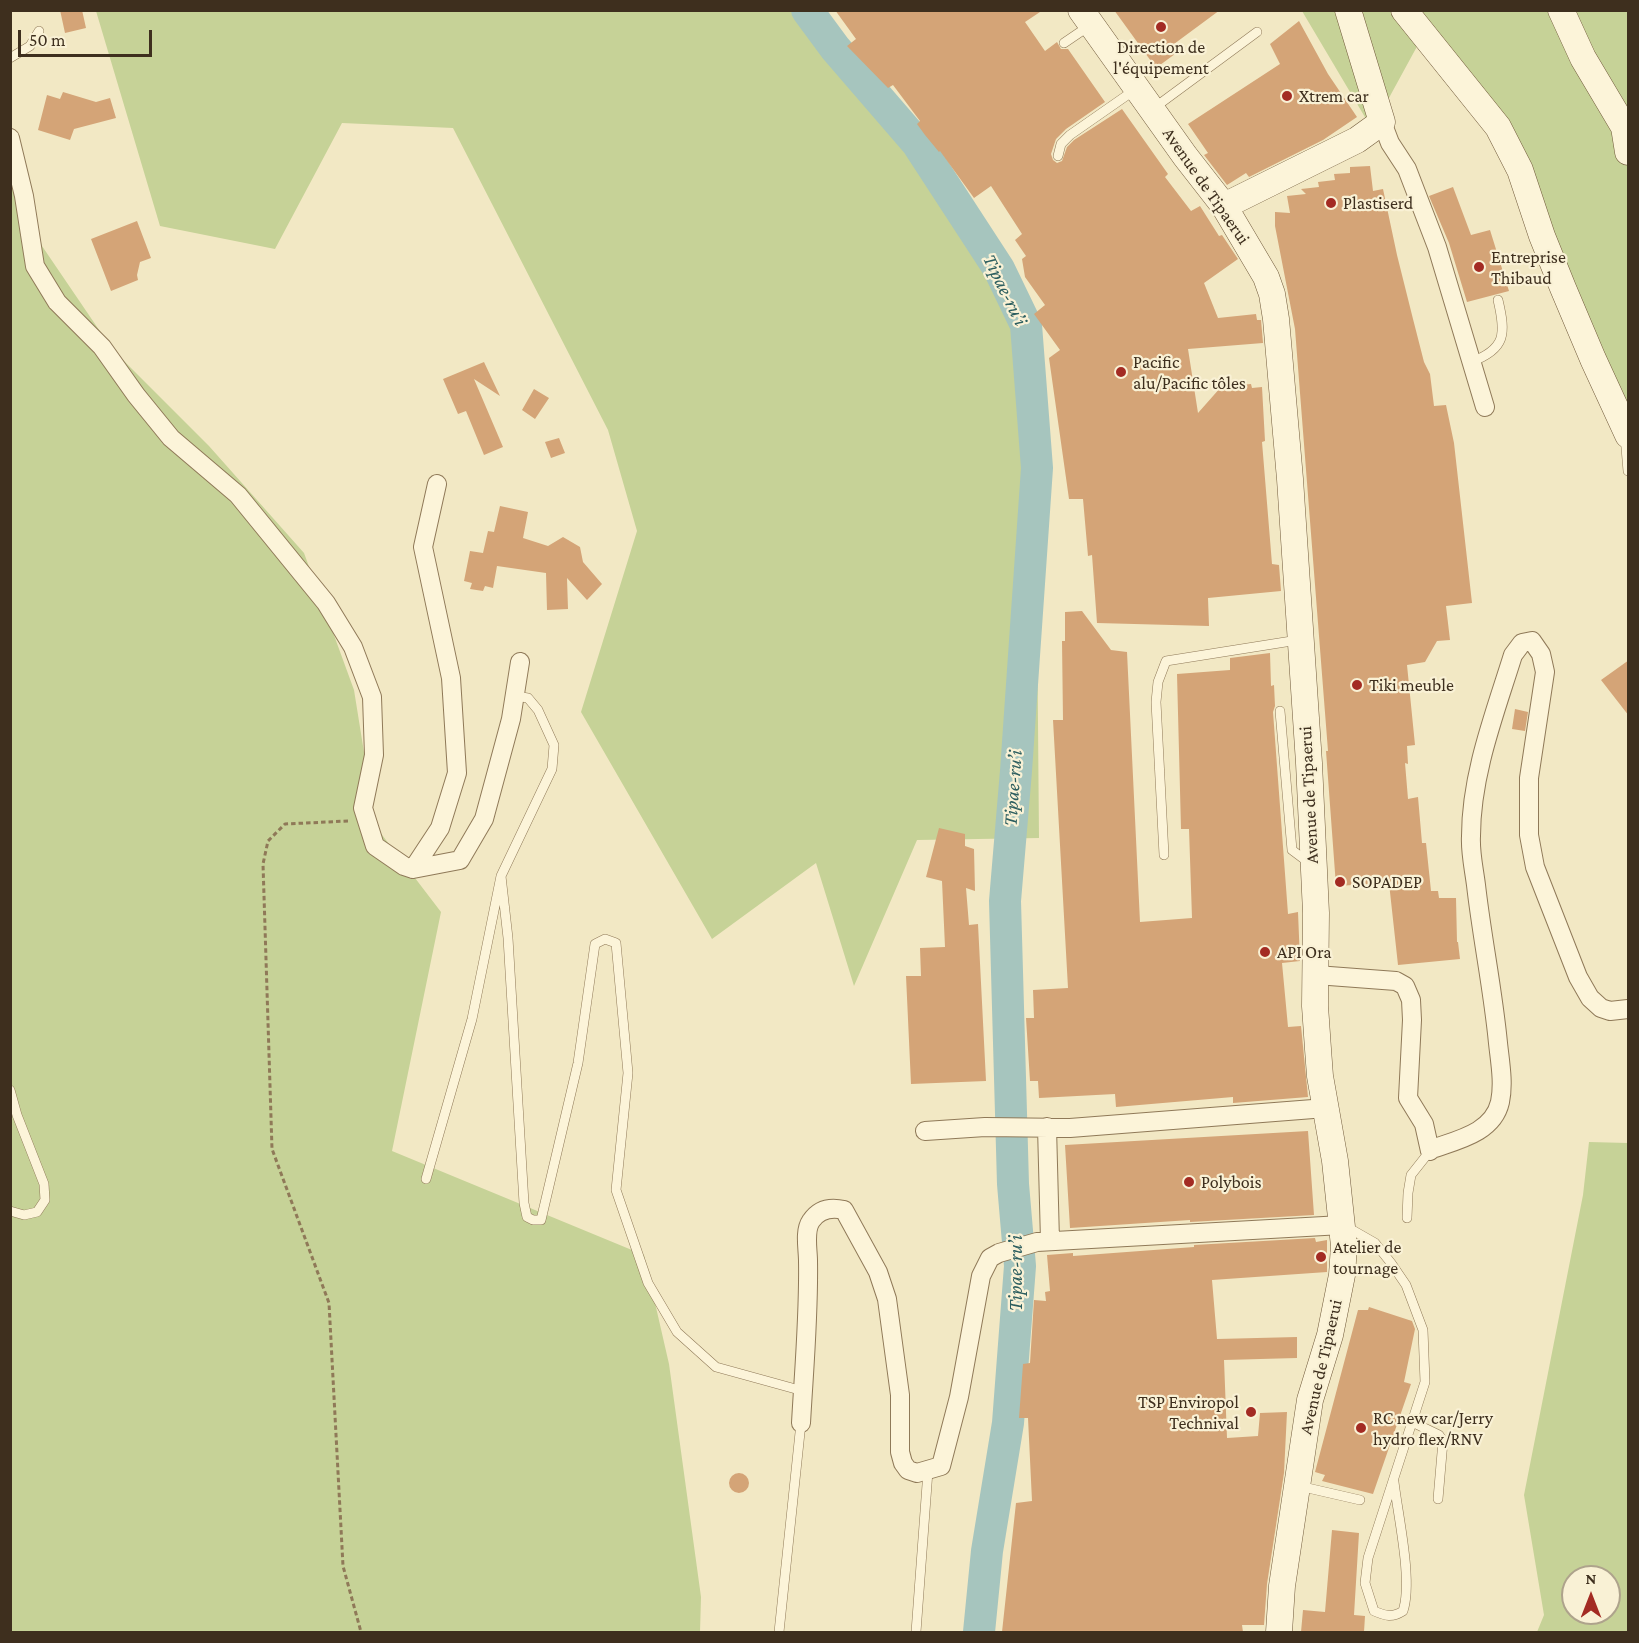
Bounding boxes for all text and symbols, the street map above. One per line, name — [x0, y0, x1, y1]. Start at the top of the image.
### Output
scale bar — [21, 18, 154, 56]
marker: Direction de l'équipement — [1154, 20, 1168, 34]
text: 50 m — [29, 30, 66, 50]
place label: Direction de l'équipement — [1113, 36, 1209, 78]
place label: Xtrem car — [1299, 85, 1369, 107]
marker: Xtrem car — [1280, 89, 1294, 103]
street label: Avenue de Tipaerui — [1158, 123, 1254, 249]
place label: Plastiserd — [1343, 192, 1413, 214]
marker: Plastiserd — [1324, 196, 1338, 210]
place label: Entreprise Thibaud — [1491, 246, 1566, 288]
water label: Tipae-ru’i — [977, 250, 1033, 330]
marker: Entreprise Thibaud — [1472, 260, 1486, 274]
place label: Pacific alu/Pacific tôles — [1133, 351, 1246, 394]
marker: Pacific alu/Pacific tôles — [1114, 365, 1128, 379]
place label: Tiki meuble — [1369, 674, 1454, 696]
marker: Tiki meuble — [1350, 678, 1364, 692]
street label: Avenue de Tipaerui — [1295, 726, 1323, 864]
water label: Tipae-ru’i — [998, 749, 1028, 827]
place label: SOPADEP — [1352, 871, 1422, 893]
marker: SOPADEP — [1333, 875, 1347, 889]
place label: API Ora — [1277, 941, 1332, 963]
marker: API Ora — [1258, 945, 1272, 959]
place label: Polybois — [1201, 1171, 1262, 1193]
marker: Polybois — [1182, 1175, 1196, 1189]
water label: Tipae-ru’i — [1004, 1235, 1028, 1311]
place label: Atelier de tournage — [1333, 1236, 1401, 1278]
marker: Atelier de tournage — [1314, 1250, 1328, 1264]
street label: Avenue de Tipaerui — [1295, 1297, 1347, 1437]
place label: TSP Enviropol Technival — [1138, 1391, 1239, 1434]
marker: TSP Enviropol Technival — [1244, 1405, 1258, 1419]
place label: RC new car/Jerry hydro flex/RNV — [1373, 1407, 1493, 1450]
marker: RC new car/Jerry hydro flex/RNV — [1354, 1421, 1368, 1435]
north arrow — [1561, 1565, 1621, 1625]
text: N — [1586, 1570, 1596, 1587]

